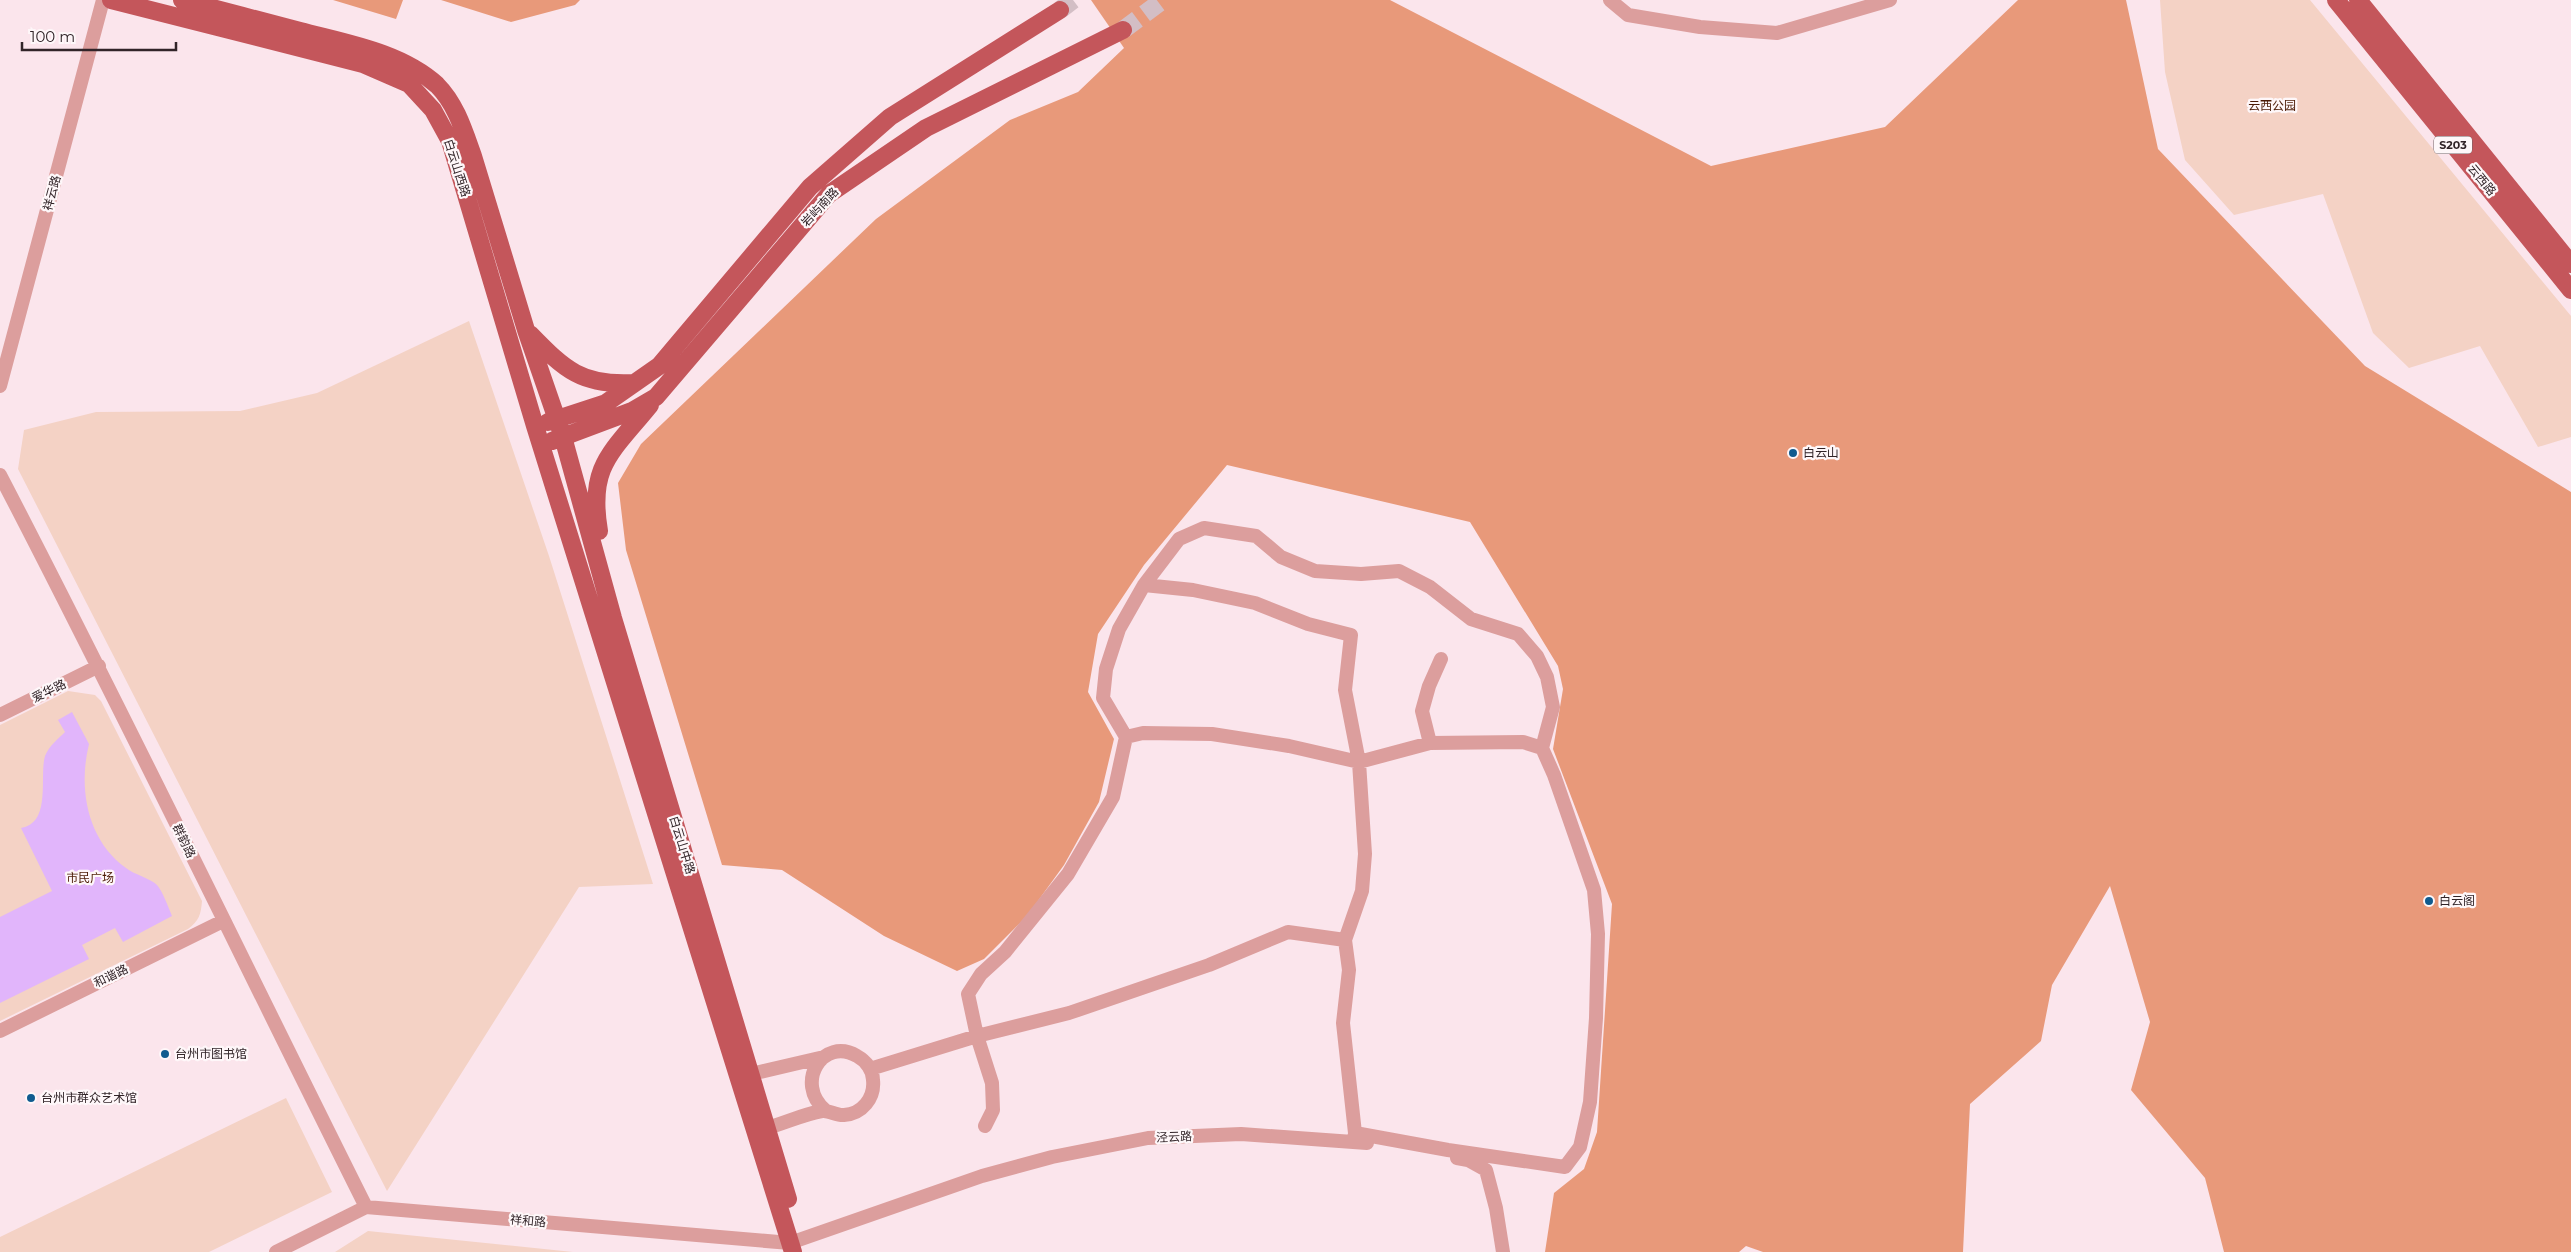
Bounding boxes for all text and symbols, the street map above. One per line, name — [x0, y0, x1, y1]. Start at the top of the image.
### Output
scale bar — [22, 20, 176, 52]
text: 100 m — [30, 27, 75, 46]
park label: 云西公园 — [2248, 98, 2296, 113]
road number: S203 — [2434, 136, 2472, 154]
street label: 白云山西路 — [441, 137, 474, 199]
street label: 云西路 — [2465, 161, 2500, 198]
street label: 祥云路 — [40, 174, 63, 212]
street label: 岩屿南路 — [798, 184, 841, 229]
place label: 白云山 — [1803, 445, 1839, 460]
marker: 白云山 — [1787, 447, 1799, 459]
street label: 爱华路 — [29, 676, 68, 705]
street label: 白云山中路 — [667, 814, 698, 876]
street label: 群韵路 — [170, 821, 199, 860]
park label: 市民广场 — [66, 870, 114, 885]
place label: 白云阁 — [2439, 893, 2475, 908]
marker: 白云阁 — [2423, 895, 2435, 907]
street label: 和谐路 — [91, 961, 130, 990]
place label: 台州市图书馆 — [175, 1046, 247, 1061]
marker: 台州市图书馆 — [159, 1048, 171, 1060]
place label: 台州市群众艺术馆 — [41, 1090, 137, 1105]
marker: 台州市群众艺术馆 — [25, 1092, 37, 1104]
street label: 泾云路 — [1156, 1128, 1192, 1145]
street label: 祥和路 — [509, 1211, 547, 1230]

